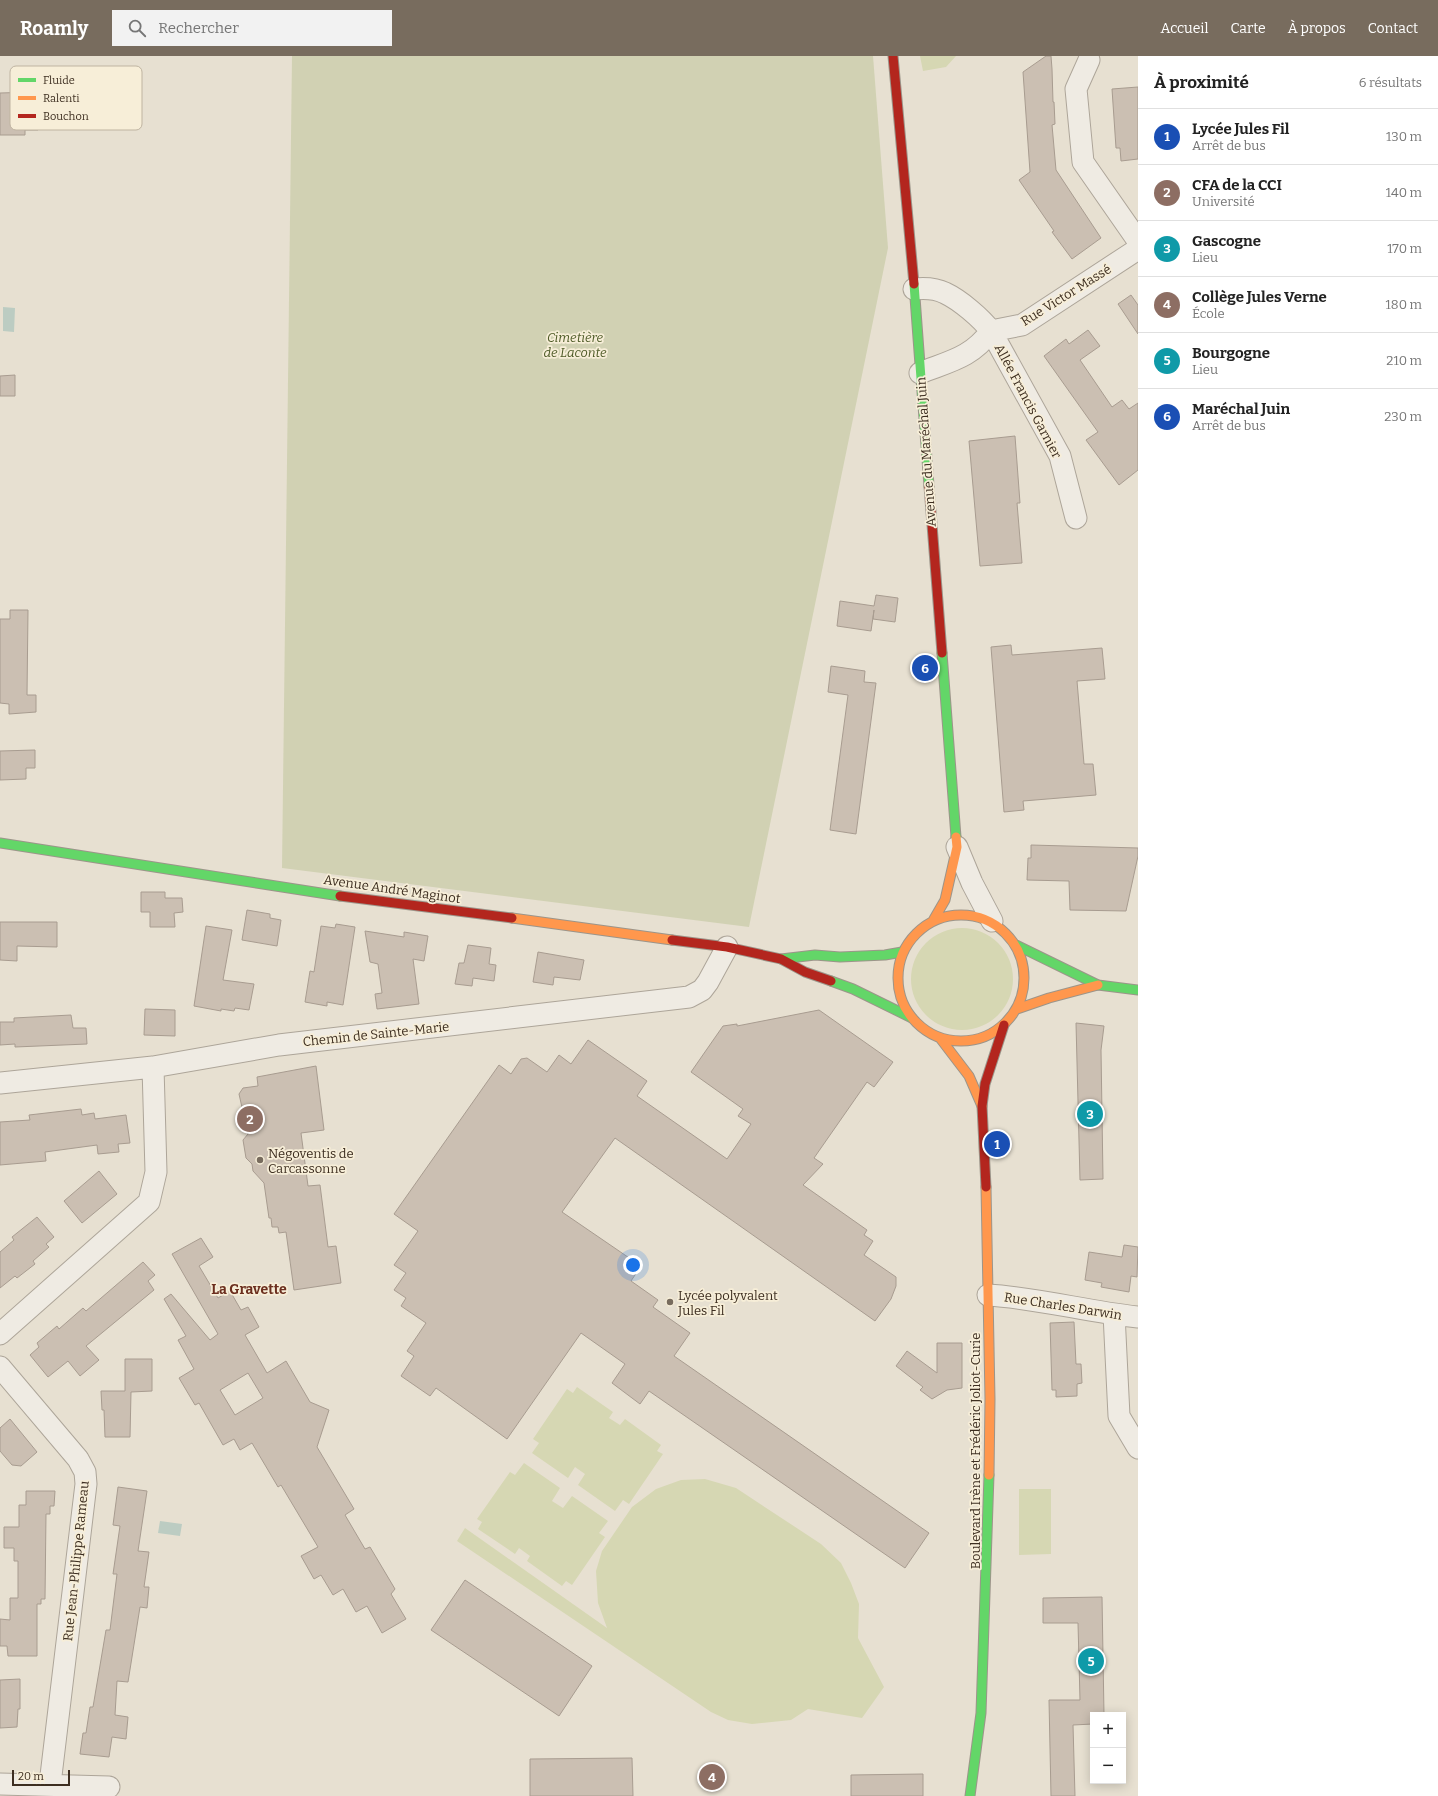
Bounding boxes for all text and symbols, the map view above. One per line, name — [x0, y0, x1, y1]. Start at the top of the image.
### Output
search box — [112, 10, 392, 46]
text: Roamly — [20, 17, 88, 40]
icon: search — [126, 17, 148, 39]
text: Rechercher — [158, 19, 239, 37]
text: Accueil — [1161, 20, 1209, 37]
text: Carte — [1231, 20, 1266, 37]
text: À propos — [1288, 20, 1346, 37]
text: Contact — [1368, 20, 1418, 37]
legend — [10, 66, 142, 130]
text: À proximité — [1154, 72, 1249, 93]
text: Fluide — [43, 74, 75, 87]
text: 6 résultats — [1359, 75, 1422, 90]
text: Ralenti — [43, 92, 80, 105]
text: Bouchon — [43, 110, 89, 123]
text: Lycée Jules Fil — [1192, 120, 1290, 138]
text: 1 — [1164, 129, 1170, 144]
text: 130 m — [1386, 129, 1422, 144]
text: Arrêt de bus — [1192, 138, 1266, 153]
text: CFA de la CCI — [1192, 176, 1282, 194]
text: 2 — [1163, 185, 1171, 200]
text: 140 m — [1386, 185, 1422, 200]
text: Université — [1192, 194, 1255, 209]
text: Gascogne — [1192, 232, 1261, 250]
text: 3 — [1163, 241, 1171, 256]
text: 170 m — [1387, 241, 1422, 256]
text: Lieu — [1192, 250, 1218, 265]
street label: Rue Victor Massé — [1018, 261, 1114, 329]
text: Collège Jules Verne — [1192, 288, 1327, 306]
text: 4 — [1163, 297, 1171, 312]
text: 180 m — [1386, 297, 1422, 312]
text: École — [1192, 306, 1225, 321]
park label: Cimetière de Laconte — [543, 330, 607, 360]
street label: Allée Francis Garnier — [991, 341, 1065, 461]
text: Bourgogne — [1192, 344, 1270, 362]
text: 5 — [1163, 353, 1171, 368]
text: 210 m — [1386, 353, 1422, 368]
text: Lieu — [1192, 362, 1218, 377]
street label: Avenue du Maréchal Juin — [913, 376, 939, 527]
text: Maréchal Juin — [1192, 400, 1290, 418]
text: 6 — [1163, 409, 1171, 424]
text: 230 m — [1384, 409, 1422, 424]
text: Arrêt de bus — [1192, 418, 1266, 433]
pin: 6 — [912, 653, 938, 683]
street label: Avenue André Maginot — [323, 872, 462, 906]
street label: Chemin de Sainte-Marie — [302, 1019, 450, 1049]
pin: 3 — [1077, 1099, 1103, 1129]
pin: 2 — [237, 1104, 263, 1134]
pin: 1 — [984, 1129, 1010, 1159]
place label: Négoventis de Carcassonne — [268, 1146, 354, 1176]
marker: Négoventis de Carcassonne — [255, 1155, 265, 1165]
your location — [623, 1255, 643, 1275]
district label: La Gravette — [211, 1281, 287, 1298]
place label: Lycée polyvalent Jules Fil — [677, 1288, 778, 1318]
street label: Rue Charles Darwin — [1003, 1289, 1124, 1323]
marker: Lycée polyvalent Jules Fil — [665, 1297, 675, 1307]
street label: Boulevard Irène et Frédéric Joliot-Curie — [968, 1333, 983, 1569]
street label: Rue Jean-Philippe Rameau — [60, 1480, 92, 1642]
pin: 5 — [1078, 1646, 1104, 1676]
map controls — [1090, 1712, 1126, 1784]
button: + — [1090, 1712, 1126, 1748]
button: − — [1090, 1748, 1126, 1784]
pin: 4 — [699, 1762, 725, 1792]
scale bar — [12, 1768, 70, 1787]
text: 20 m — [18, 1770, 44, 1783]

